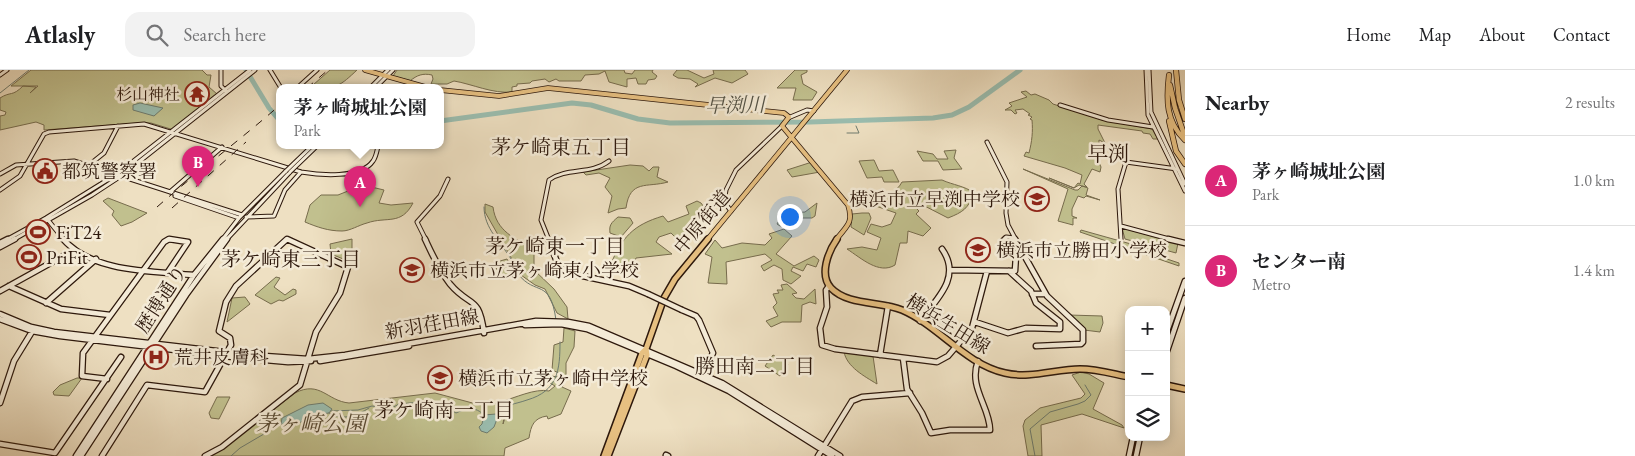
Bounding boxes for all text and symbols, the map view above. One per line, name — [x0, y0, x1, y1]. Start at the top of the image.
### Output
search box — [125, 12, 475, 57]
text: Atlasly — [25, 19, 95, 50]
icon: search — [143, 21, 171, 49]
text: Search here — [183, 22, 266, 47]
text: Home — [1346, 23, 1391, 46]
text: Map — [1419, 23, 1451, 46]
text: About — [1479, 23, 1525, 46]
text: Contact — [1553, 23, 1610, 46]
temple icon: 杉山神社 — [184, 81, 210, 107]
place label: 杉山神社 — [116, 84, 180, 105]
popup — [276, 84, 444, 149]
text: Nearby — [1205, 89, 1269, 116]
water label: 早渕川 — [705, 91, 767, 119]
text: 2 results — [1565, 92, 1615, 113]
text: 茅ヶ崎城址公園 — [293, 95, 427, 120]
text: Park — [293, 120, 321, 141]
district label: 茅ケ崎東五丁目 — [491, 134, 631, 160]
district label: 早渕 — [1087, 140, 1129, 167]
pin: B — [182, 146, 214, 187]
public building icon: 都筑警察署 — [32, 158, 58, 184]
place label: 都筑警察署 — [62, 159, 157, 184]
text: 茅ヶ崎城址公園 — [1252, 159, 1385, 184]
pin: A — [344, 166, 376, 207]
text: A — [1215, 170, 1227, 191]
text: 1.0 km — [1573, 170, 1615, 191]
text: Park — [1252, 184, 1279, 205]
street label: 中原街道 — [668, 185, 736, 259]
school or university icon: 横浜市立早渕中学校 — [1024, 186, 1050, 212]
place label: 横浜市立早渕中学校 — [849, 187, 1020, 212]
your location — [777, 204, 803, 230]
sports icon: FiT24 — [25, 219, 51, 245]
place label: FiT24 — [56, 220, 102, 245]
district label: 茅ケ崎東一丁目 — [485, 233, 625, 259]
school or university icon: 横浜市立勝田小学校 — [965, 237, 991, 263]
place label: 横浜市立勝田小学校 — [996, 238, 1167, 263]
sports icon: PriFit — [16, 244, 42, 270]
place label: PriFit — [46, 245, 88, 270]
district label: 茅ケ崎東三丁目 — [221, 246, 361, 272]
text: センター南 — [1252, 249, 1346, 274]
school or university icon: 横浜市立茅ヶ崎東小学校 — [399, 257, 425, 283]
place label: 横浜市立茅ヶ崎東小学校 — [430, 258, 639, 283]
street label: 歴博通り — [130, 260, 192, 338]
text: B — [1216, 260, 1226, 281]
text: 1.4 km — [1573, 260, 1615, 281]
text: Metro — [1252, 274, 1291, 295]
street label: 横浜生田線 — [901, 288, 995, 360]
street label: 新羽荏田線 — [383, 303, 481, 345]
map controls — [1125, 306, 1170, 441]
button: + — [1125, 306, 1170, 351]
hospital icon: 荒井皮膚科 — [143, 344, 169, 370]
place label: 荒井皮膚科 — [174, 345, 269, 370]
button: − — [1125, 351, 1170, 396]
district label: 勝田南二丁目 — [695, 353, 815, 379]
school or university icon: 横浜市立茅ヶ崎中学校 — [427, 365, 453, 391]
place label: 横浜市立茅ヶ崎中学校 — [458, 366, 648, 391]
button: layers — [1125, 396, 1170, 441]
district label: 茅ケ崎南一丁目 — [374, 397, 514, 423]
park label: 茅ヶ崎公園 — [256, 409, 369, 438]

